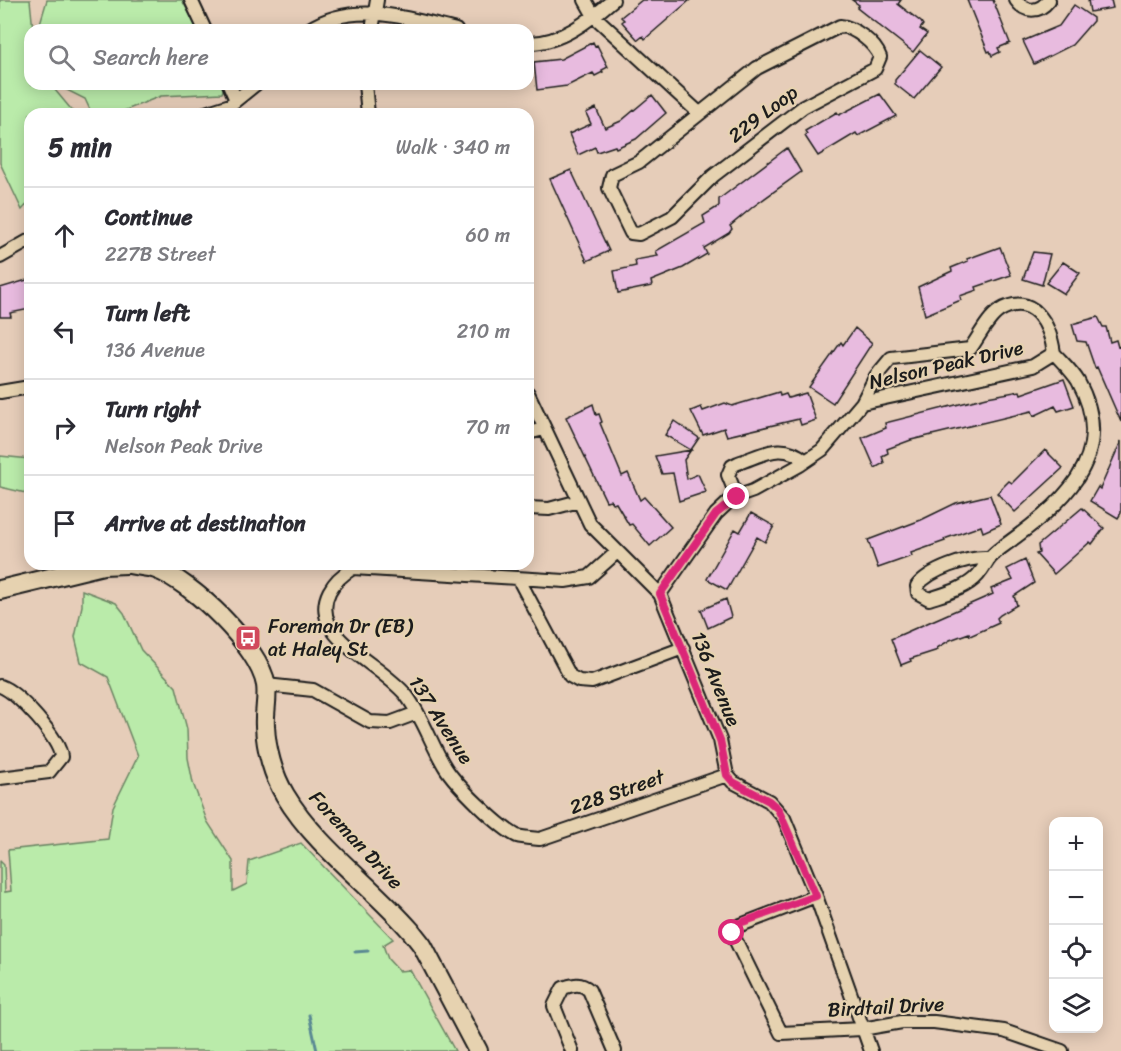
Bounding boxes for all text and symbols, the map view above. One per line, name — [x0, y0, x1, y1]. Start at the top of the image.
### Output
search box — [24, 24, 534, 90]
text: Search here — [93, 38, 209, 77]
icon: search — [45, 41, 78, 74]
street label: 229 Loop — [720, 75, 806, 152]
text: 5 min — [48, 124, 112, 170]
text: Walk · 340 m — [396, 130, 510, 165]
text: Continue — [105, 198, 193, 237]
text: 60 m — [465, 218, 510, 253]
icon: ahead — [48, 219, 81, 252]
text: 227B Street — [105, 237, 215, 272]
text: Turn left — [105, 294, 190, 333]
text: 210 m — [457, 314, 510, 349]
icon: left — [48, 315, 81, 348]
street label: Nelson Peak Drive — [865, 330, 1027, 400]
text: 136 Avenue — [105, 333, 205, 368]
text: Turn right — [105, 390, 200, 429]
text: 70 m — [465, 410, 510, 445]
icon: right — [48, 411, 81, 444]
text: Nelson Peak Drive — [105, 429, 263, 464]
route end — [723, 483, 749, 509]
text: Arrive at destination — [105, 504, 306, 543]
icon: arrive — [48, 507, 81, 540]
place label: Foreman Dr (EB) at Haley St — [268, 609, 413, 667]
bus stop icon: Foreman Dr (EB) at Haley St — [233, 623, 263, 653]
street label: 136 Avenue — [681, 626, 751, 732]
street label: 137 Avenue — [399, 669, 483, 772]
street label: 228 Street — [565, 759, 670, 825]
street label: Foreman Drive — [300, 782, 412, 898]
map controls — [1049, 817, 1103, 1033]
button: + — [1049, 817, 1103, 871]
button: − — [1049, 871, 1103, 925]
route start — [718, 919, 744, 945]
button: locate — [1049, 925, 1103, 979]
button: layers — [1049, 979, 1103, 1033]
street label: Birdtail Drive — [827, 986, 945, 1028]

